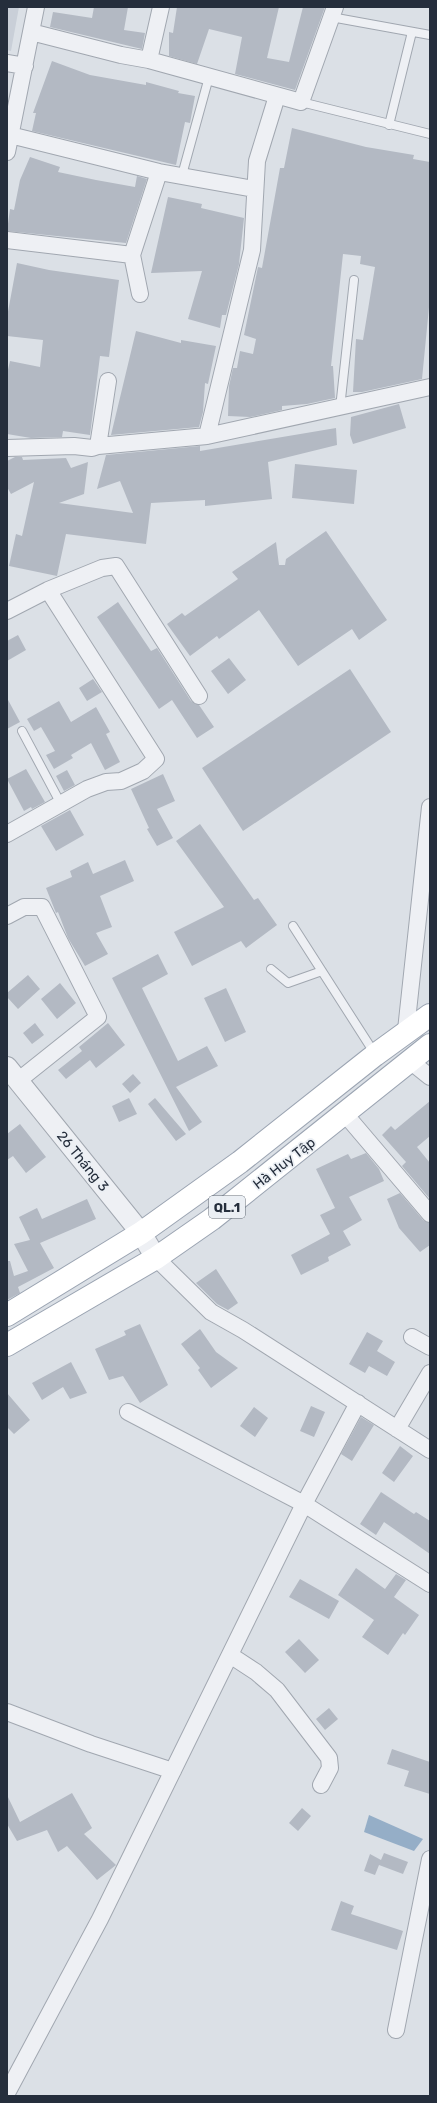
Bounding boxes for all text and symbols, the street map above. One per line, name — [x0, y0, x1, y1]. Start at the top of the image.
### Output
street label: 26 Tháng 3 — [53, 1128, 112, 1195]
street label: Hà Huy Tập — [250, 1134, 319, 1193]
road number: QL.1 — [209, 1196, 245, 1218]

